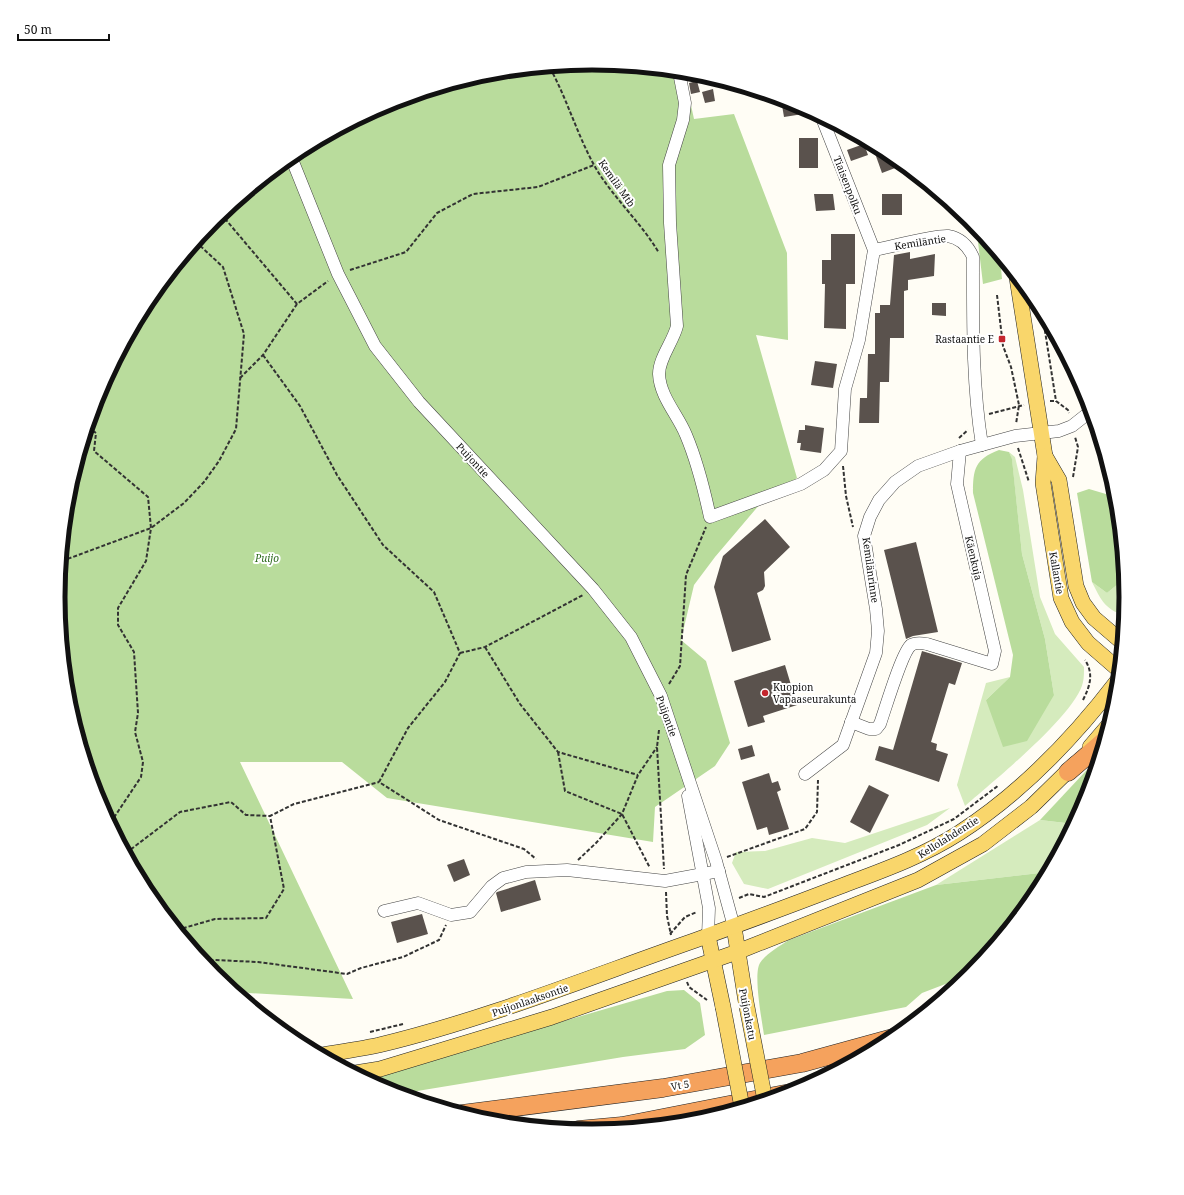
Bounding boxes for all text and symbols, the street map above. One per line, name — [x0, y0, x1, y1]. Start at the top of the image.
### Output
scale bar — [18, 16, 109, 42]
text: 50 m — [24, 21, 52, 38]
street label: Tiaisenpolku — [830, 154, 866, 217]
street label: Kemilä Mtb — [595, 156, 639, 210]
street label: Kemiläntie — [893, 231, 947, 253]
place label: Rastaantie E — [935, 332, 994, 346]
marker: Rastaantie E — [997, 334, 1007, 344]
street label: Puijontie — [453, 440, 493, 480]
street label: Käenkuja — [962, 534, 986, 582]
street label: Kemilänrinne — [859, 536, 883, 604]
park label: Puijo — [254, 551, 279, 565]
street label: Kallantie — [1046, 551, 1068, 595]
place label: Kuopion Vapaaseurakunta — [773, 680, 857, 706]
marker: Kuopion Vapaaseurakunta — [760, 688, 770, 698]
street label: Puijontie — [653, 693, 681, 739]
street label: Kellolahdentie — [915, 813, 981, 861]
street label: Puijonlaaksontie — [490, 980, 570, 1020]
street label: Puijonkatu — [736, 987, 760, 1042]
street label: Vt 5 — [670, 1077, 690, 1093]

